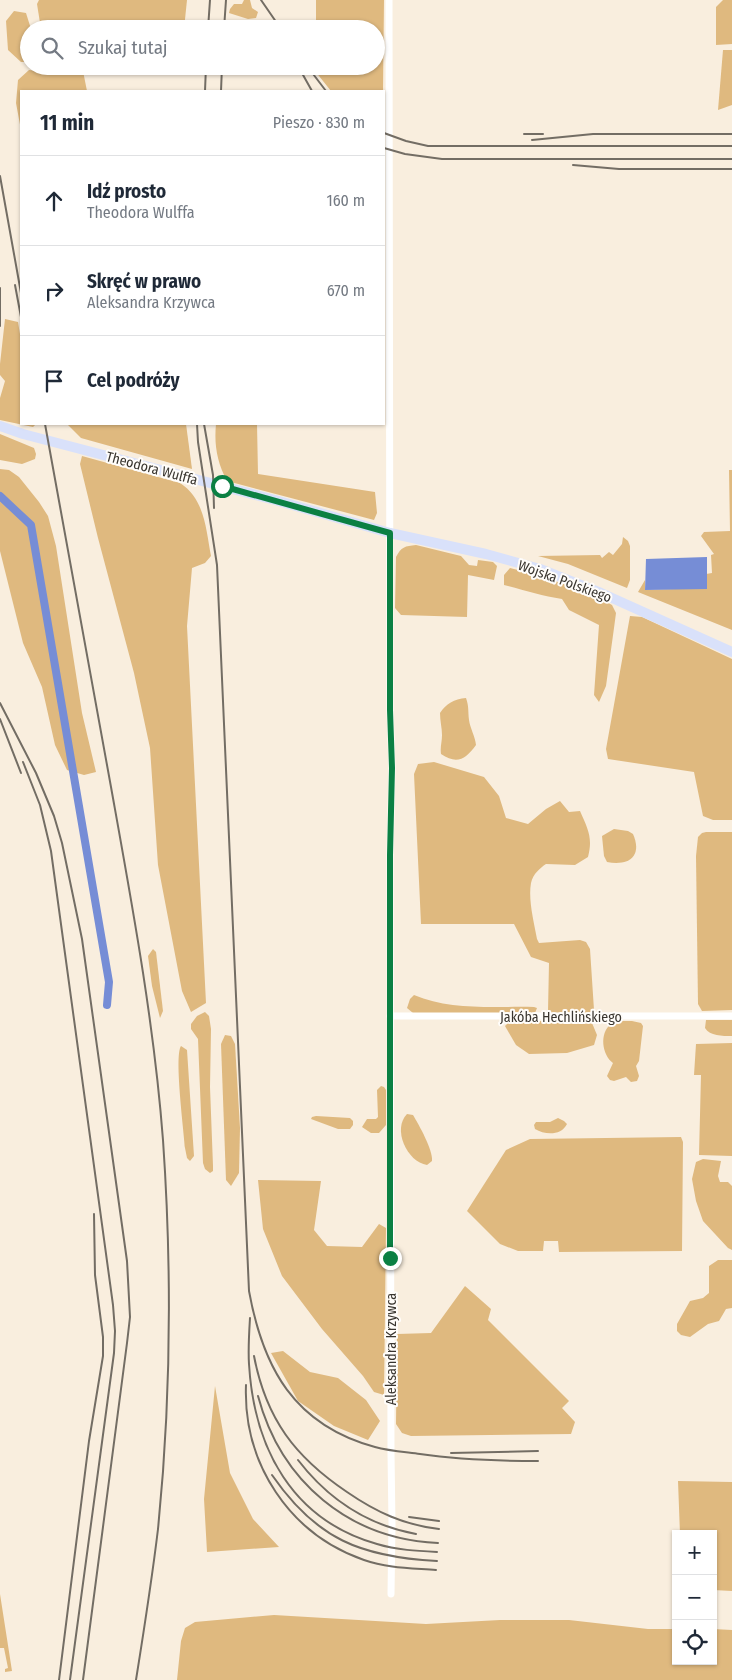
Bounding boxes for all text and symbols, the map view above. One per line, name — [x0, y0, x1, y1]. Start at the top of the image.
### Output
search box — [20, 20, 385, 75]
icon: search — [38, 34, 66, 62]
text: Szukaj tutaj — [78, 36, 168, 59]
text: 11 min — [40, 110, 94, 136]
text: Pieszo · 830 m — [273, 113, 365, 132]
text: Idź prosto — [87, 180, 166, 203]
icon: ahead — [40, 187, 68, 215]
text: 160 m — [326, 191, 365, 210]
text: Theodora Wulffa — [87, 203, 195, 222]
text: Skręć w prawo — [87, 270, 201, 293]
icon: right — [40, 277, 68, 305]
text: 670 m — [327, 281, 365, 300]
text: Aleksandra Krzywca — [87, 293, 215, 312]
icon: arrive — [40, 367, 68, 395]
text: Cel podróży — [87, 369, 180, 392]
street label: Theodora Wulffa — [104, 448, 200, 489]
route start — [211, 475, 234, 498]
street label: Wojska Polskiego — [516, 557, 614, 606]
street label: Jakóba Hechlińskiego — [500, 1009, 622, 1026]
route end — [379, 1247, 402, 1270]
street label: Aleksandra Krzywca — [383, 1293, 400, 1405]
map controls — [672, 1530, 717, 1665]
button: + — [672, 1530, 717, 1575]
button: − — [672, 1575, 717, 1620]
button: locate — [672, 1620, 717, 1665]

